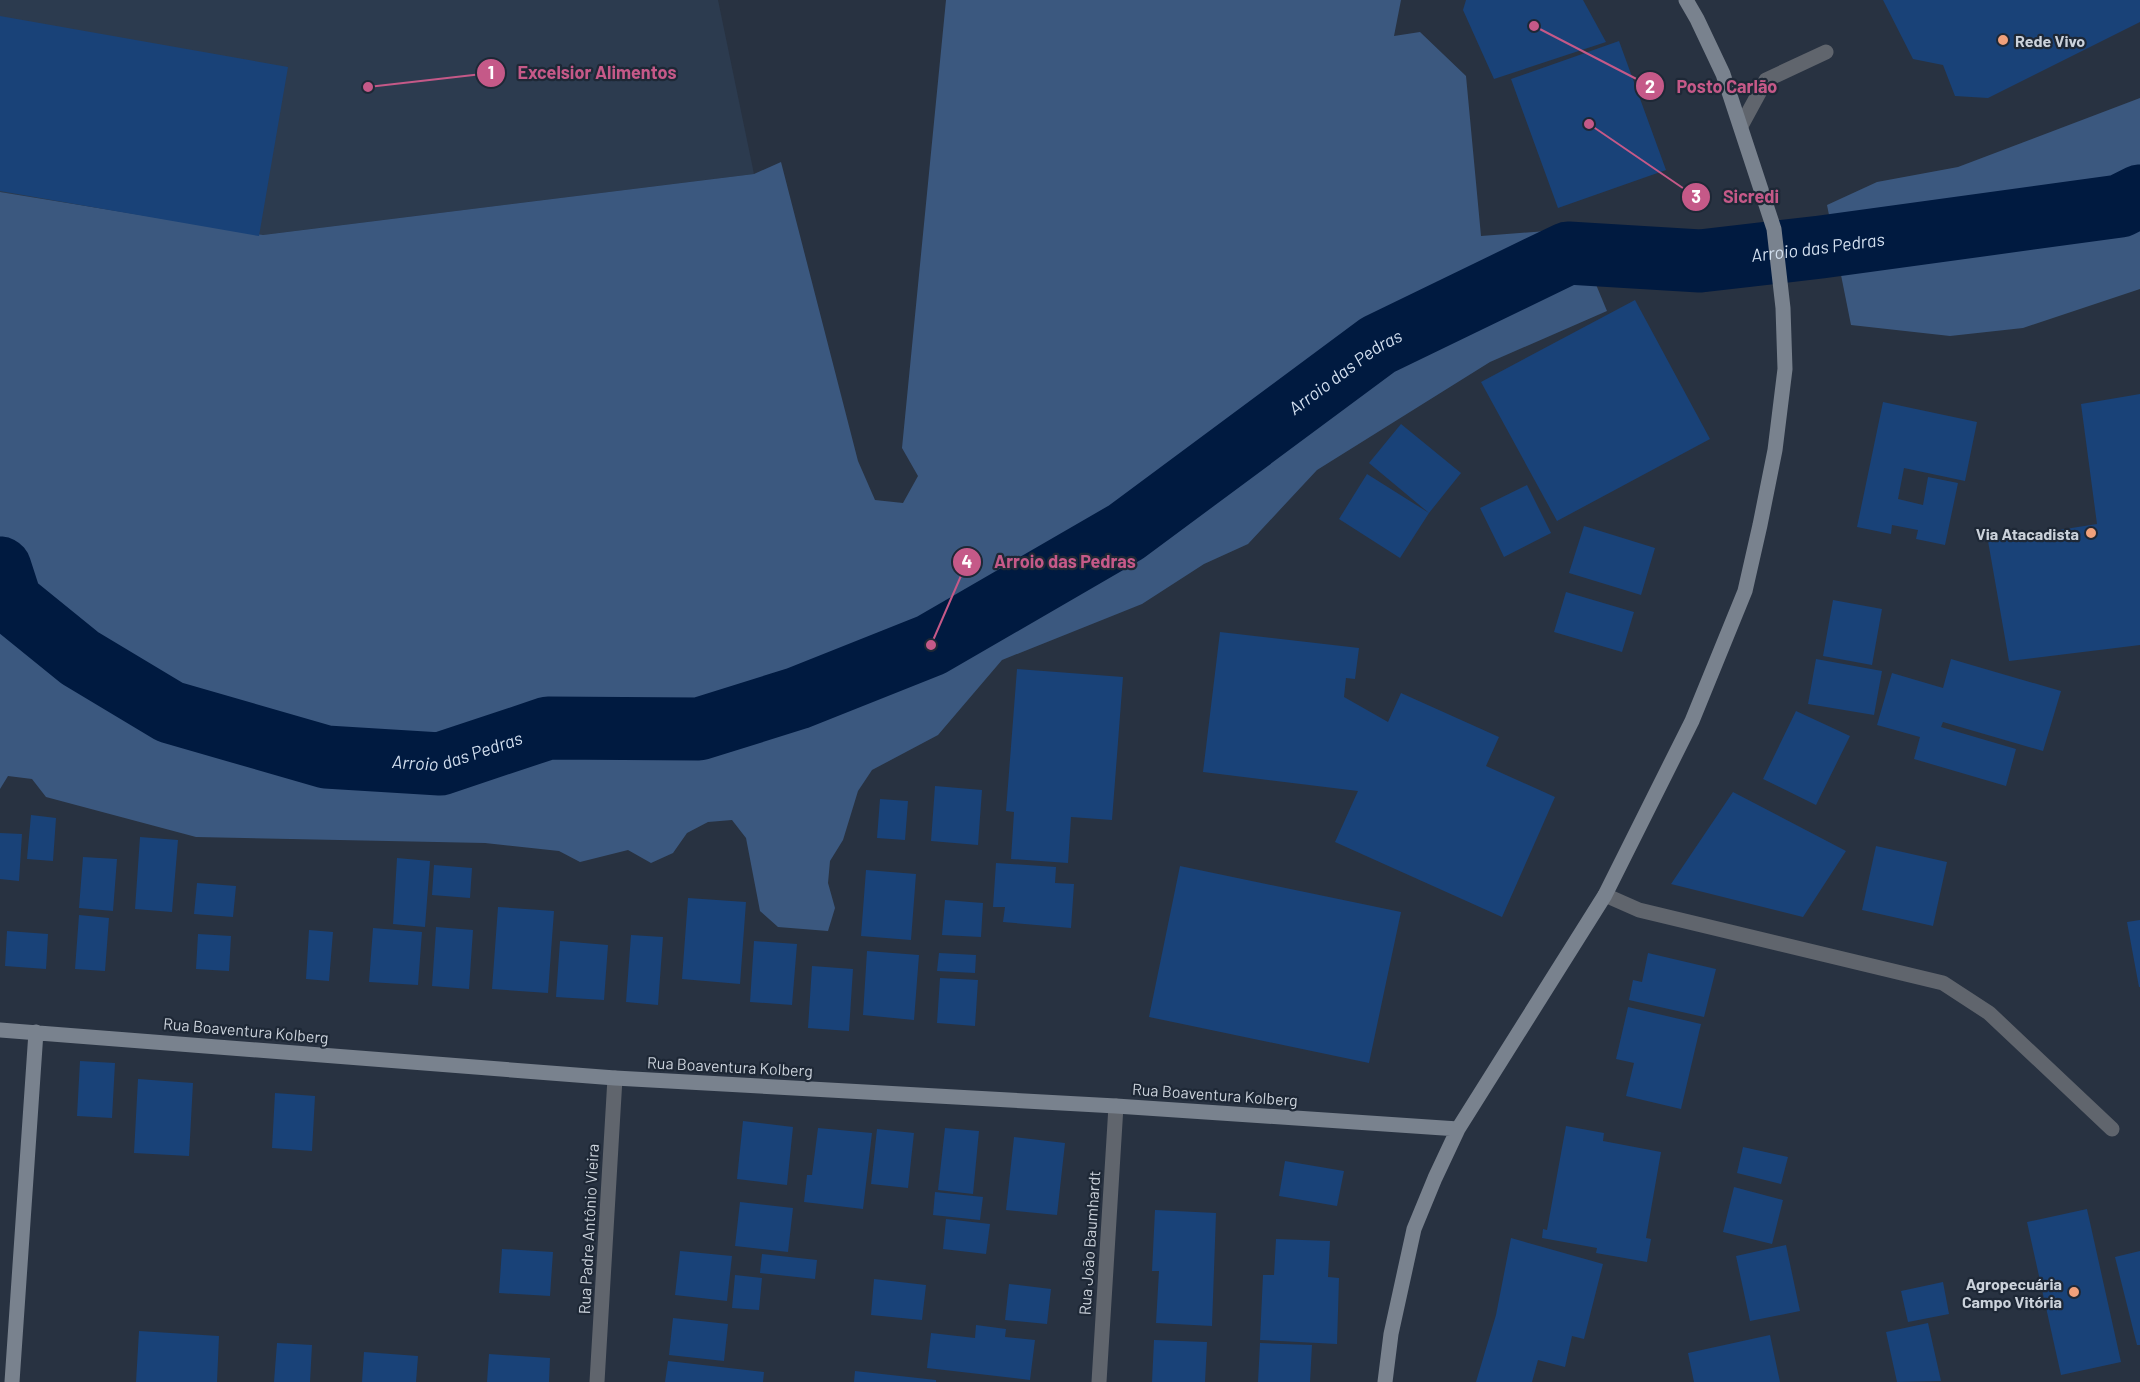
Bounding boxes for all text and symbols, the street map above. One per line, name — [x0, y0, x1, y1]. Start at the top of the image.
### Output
place label: Rede Vivo — [2015, 31, 2085, 50]
marker: Rede Vivo — [1996, 33, 2010, 47]
callout: Excelsior Alimentos — [476, 55, 689, 91]
text: 1 — [488, 61, 494, 83]
text: Excelsior Alimentos — [518, 61, 676, 83]
callout: Posto Carlão — [1635, 68, 1790, 104]
text: 2 — [1645, 75, 1655, 97]
text: Posto Carlão — [1677, 75, 1777, 97]
callout: Sicredi — [1681, 179, 1791, 215]
text: 3 — [1691, 185, 1701, 207]
text: Sicredi — [1723, 185, 1779, 207]
water label: Arroio das Pedras — [1750, 227, 1886, 266]
water label: Arroio das Pedras — [1284, 324, 1405, 419]
place label: Via Atacadista — [1976, 524, 2079, 543]
marker: Via Atacadista — [2084, 526, 2098, 540]
callout: Arroio das Pedras — [952, 544, 1148, 580]
text: 4 — [962, 550, 973, 572]
text: Arroio das Pedras — [994, 550, 1136, 572]
water label: Arroio das Pedras — [391, 726, 525, 775]
street label: Rua Boaventura Kolberg — [163, 1013, 329, 1047]
street label: Rua Boaventura Kolberg — [647, 1052, 813, 1080]
street label: Rua Boaventura Kolberg — [1132, 1079, 1298, 1109]
street label: Rua Padre Antônio Vieira — [574, 1143, 602, 1315]
street label: Rua João Baumhardt — [1074, 1170, 1104, 1316]
place label: Agropecuária Campo Vitória — [1962, 1274, 2062, 1311]
marker: Agropecuária Campo Vitória — [2067, 1285, 2081, 1299]

